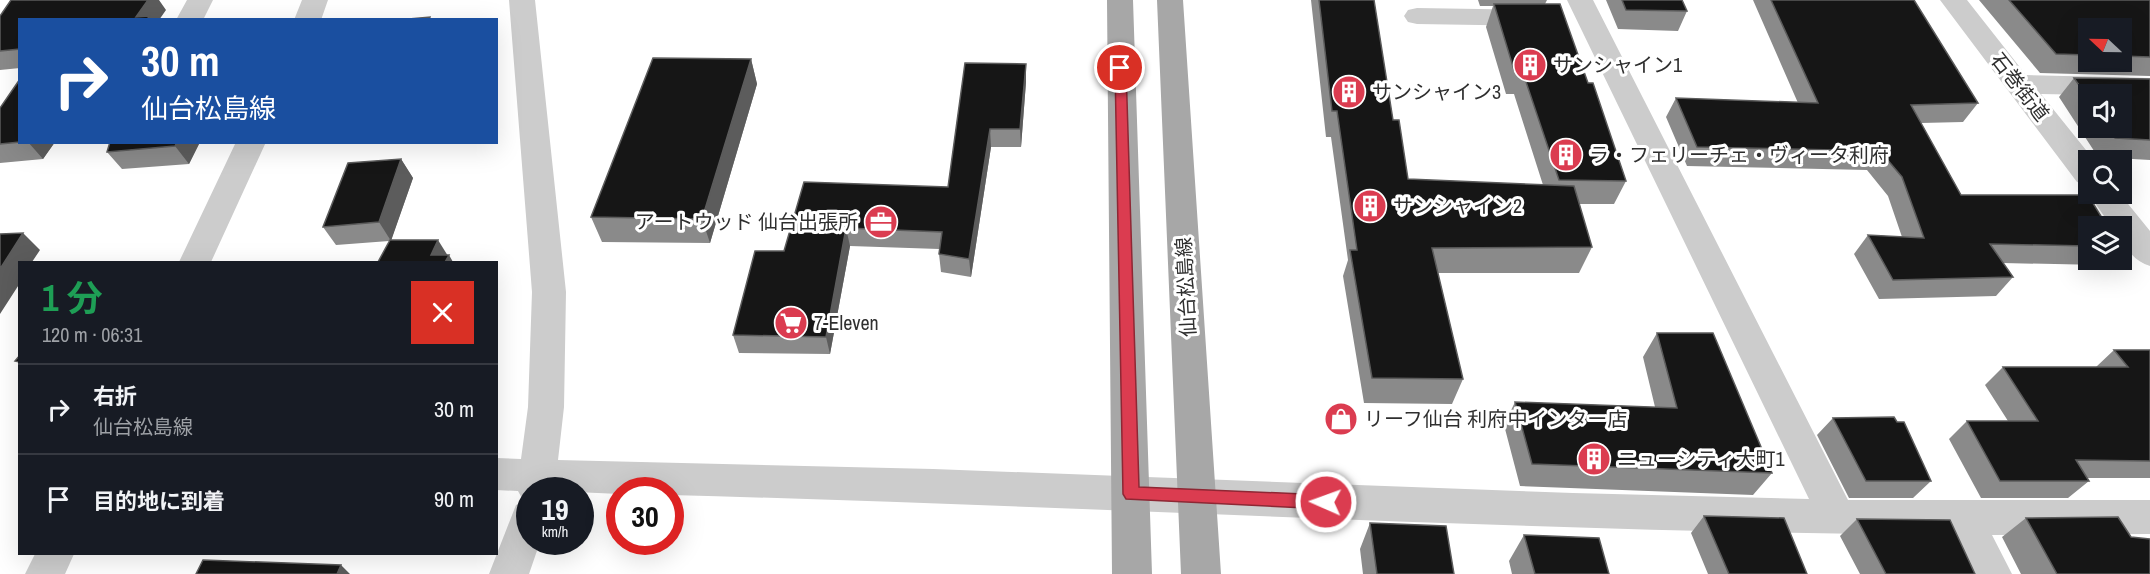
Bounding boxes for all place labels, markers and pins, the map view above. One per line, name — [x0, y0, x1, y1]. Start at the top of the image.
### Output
pin — [1094, 42, 1145, 93]
building icon: サンシャイン1 — [1512, 47, 1548, 83]
place label: サンシャイン1 — [1553, 51, 1682, 78]
building icon: サンシャイン3 — [1331, 74, 1367, 110]
place label: サンシャイン3 — [1372, 78, 1501, 105]
building icon: ラ・フェリーチェ・ヴィータ利府 — [1548, 137, 1584, 173]
place label: ラ・フェリーチェ・ヴィータ利府 — [1589, 141, 1889, 168]
building icon: サンシャイン2 — [1352, 188, 1388, 224]
place label: サンシャイン2 — [1393, 192, 1522, 219]
office icon: アートウッド 仙台出張所 — [863, 204, 899, 240]
place label: アートウッド 仙台出張所 — [635, 208, 858, 235]
supermarket icon: 7-Eleven — [773, 305, 809, 341]
place label: 7-Eleven — [814, 309, 879, 336]
shop icon: リーフ仙台 利府中インター店 — [1323, 401, 1359, 437]
place label: リーフ仙台 利府中インター店 — [1364, 405, 1627, 432]
building icon: ニューシティ大町1 — [1576, 441, 1612, 477]
place label: ニューシティ大町1 — [1617, 445, 1785, 472]

